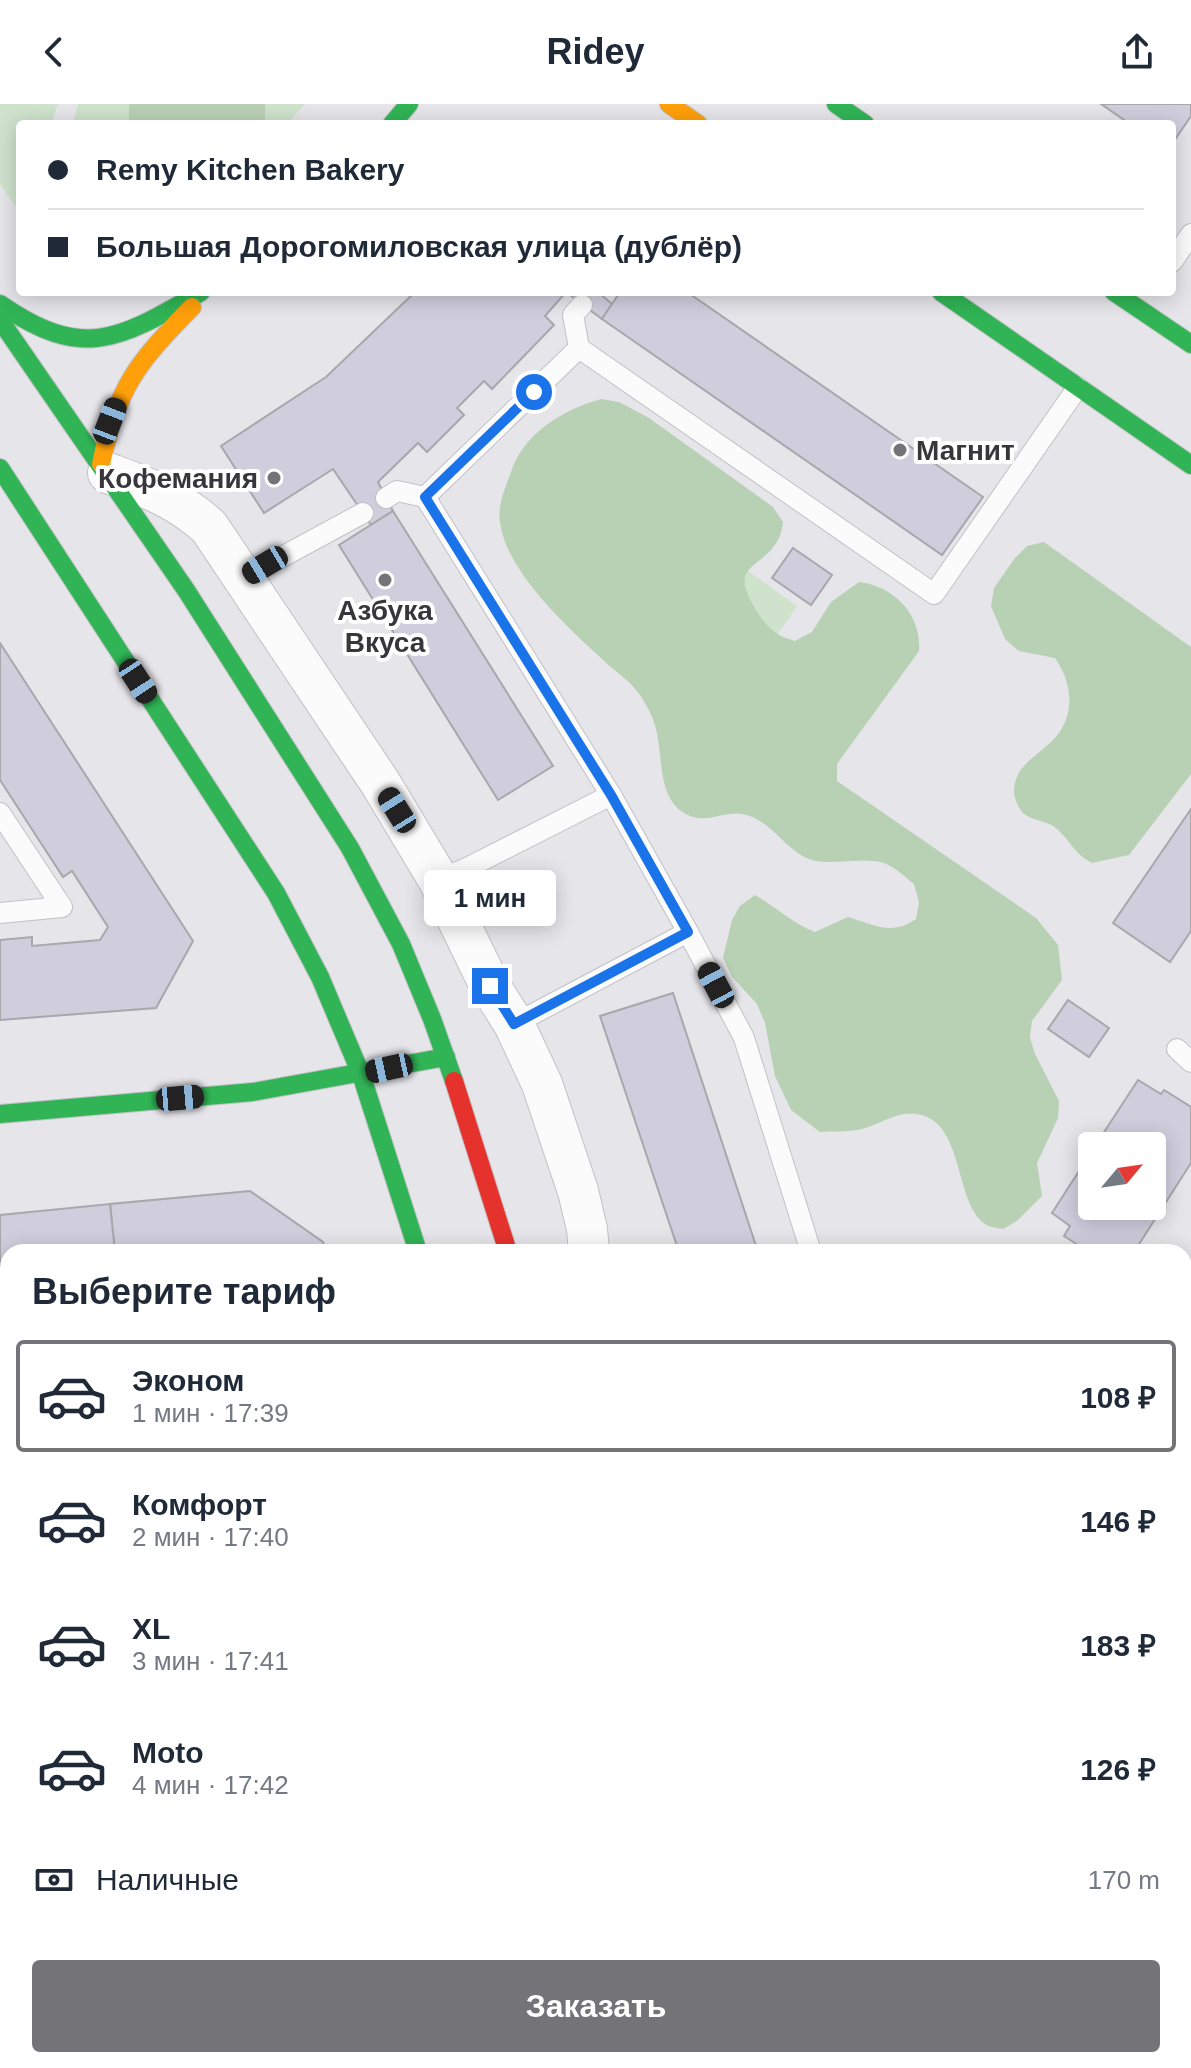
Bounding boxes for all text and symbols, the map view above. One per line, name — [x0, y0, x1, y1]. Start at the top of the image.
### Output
icon: back — [32, 30, 76, 74]
icon: share — [1115, 30, 1159, 74]
text: Ridey — [546, 31, 645, 72]
text: Remy Kitchen Bakery — [96, 153, 404, 186]
text: Большая Дорогомиловская улица (дублёр) — [96, 230, 742, 263]
route start — [516, 374, 552, 410]
car — [90, 394, 130, 448]
place label: Магнит — [916, 435, 1015, 466]
marker: Магнит — [891, 441, 909, 459]
place label: Кофемания — [98, 463, 258, 494]
marker: Кофемания — [265, 469, 283, 487]
car — [238, 542, 292, 588]
marker: Азбука Вкуса — [376, 571, 394, 589]
place label: Азбука Вкуса — [337, 595, 433, 658]
car — [115, 654, 161, 708]
car — [374, 783, 420, 837]
callout: 1 мин — [424, 870, 556, 926]
text: 1 мин — [454, 883, 526, 913]
car — [694, 958, 738, 1012]
route end — [472, 968, 508, 1004]
car — [363, 1051, 415, 1085]
car — [155, 1084, 205, 1112]
north arrow — [1078, 1132, 1166, 1220]
map controls — [1078, 1132, 1166, 1220]
text: Выберите тариф — [32, 1271, 336, 1312]
icon: car — [36, 1360, 108, 1432]
text: Эконом — [132, 1364, 245, 1397]
text: 108 ₽ — [1080, 1381, 1156, 1414]
text: 1 мин · 17:39 — [132, 1398, 289, 1428]
icon: car — [36, 1484, 108, 1556]
text: Комфорт — [132, 1488, 267, 1521]
text: 146 ₽ — [1080, 1505, 1156, 1538]
text: 2 мин · 17:40 — [132, 1522, 289, 1552]
icon: car — [36, 1608, 108, 1680]
text: XL — [132, 1612, 170, 1645]
text: 183 ₽ — [1080, 1629, 1156, 1662]
text: 3 мин · 17:41 — [132, 1646, 289, 1676]
icon: car — [36, 1732, 108, 1804]
text: Moto — [132, 1736, 204, 1769]
text: 126 ₽ — [1080, 1753, 1156, 1786]
text: 4 мин · 17:42 — [132, 1770, 289, 1800]
icon: cash — [32, 1858, 76, 1902]
text: Наличные — [96, 1863, 239, 1896]
text: 170 m — [1088, 1865, 1160, 1895]
button: Заказать — [32, 1960, 1160, 2052]

